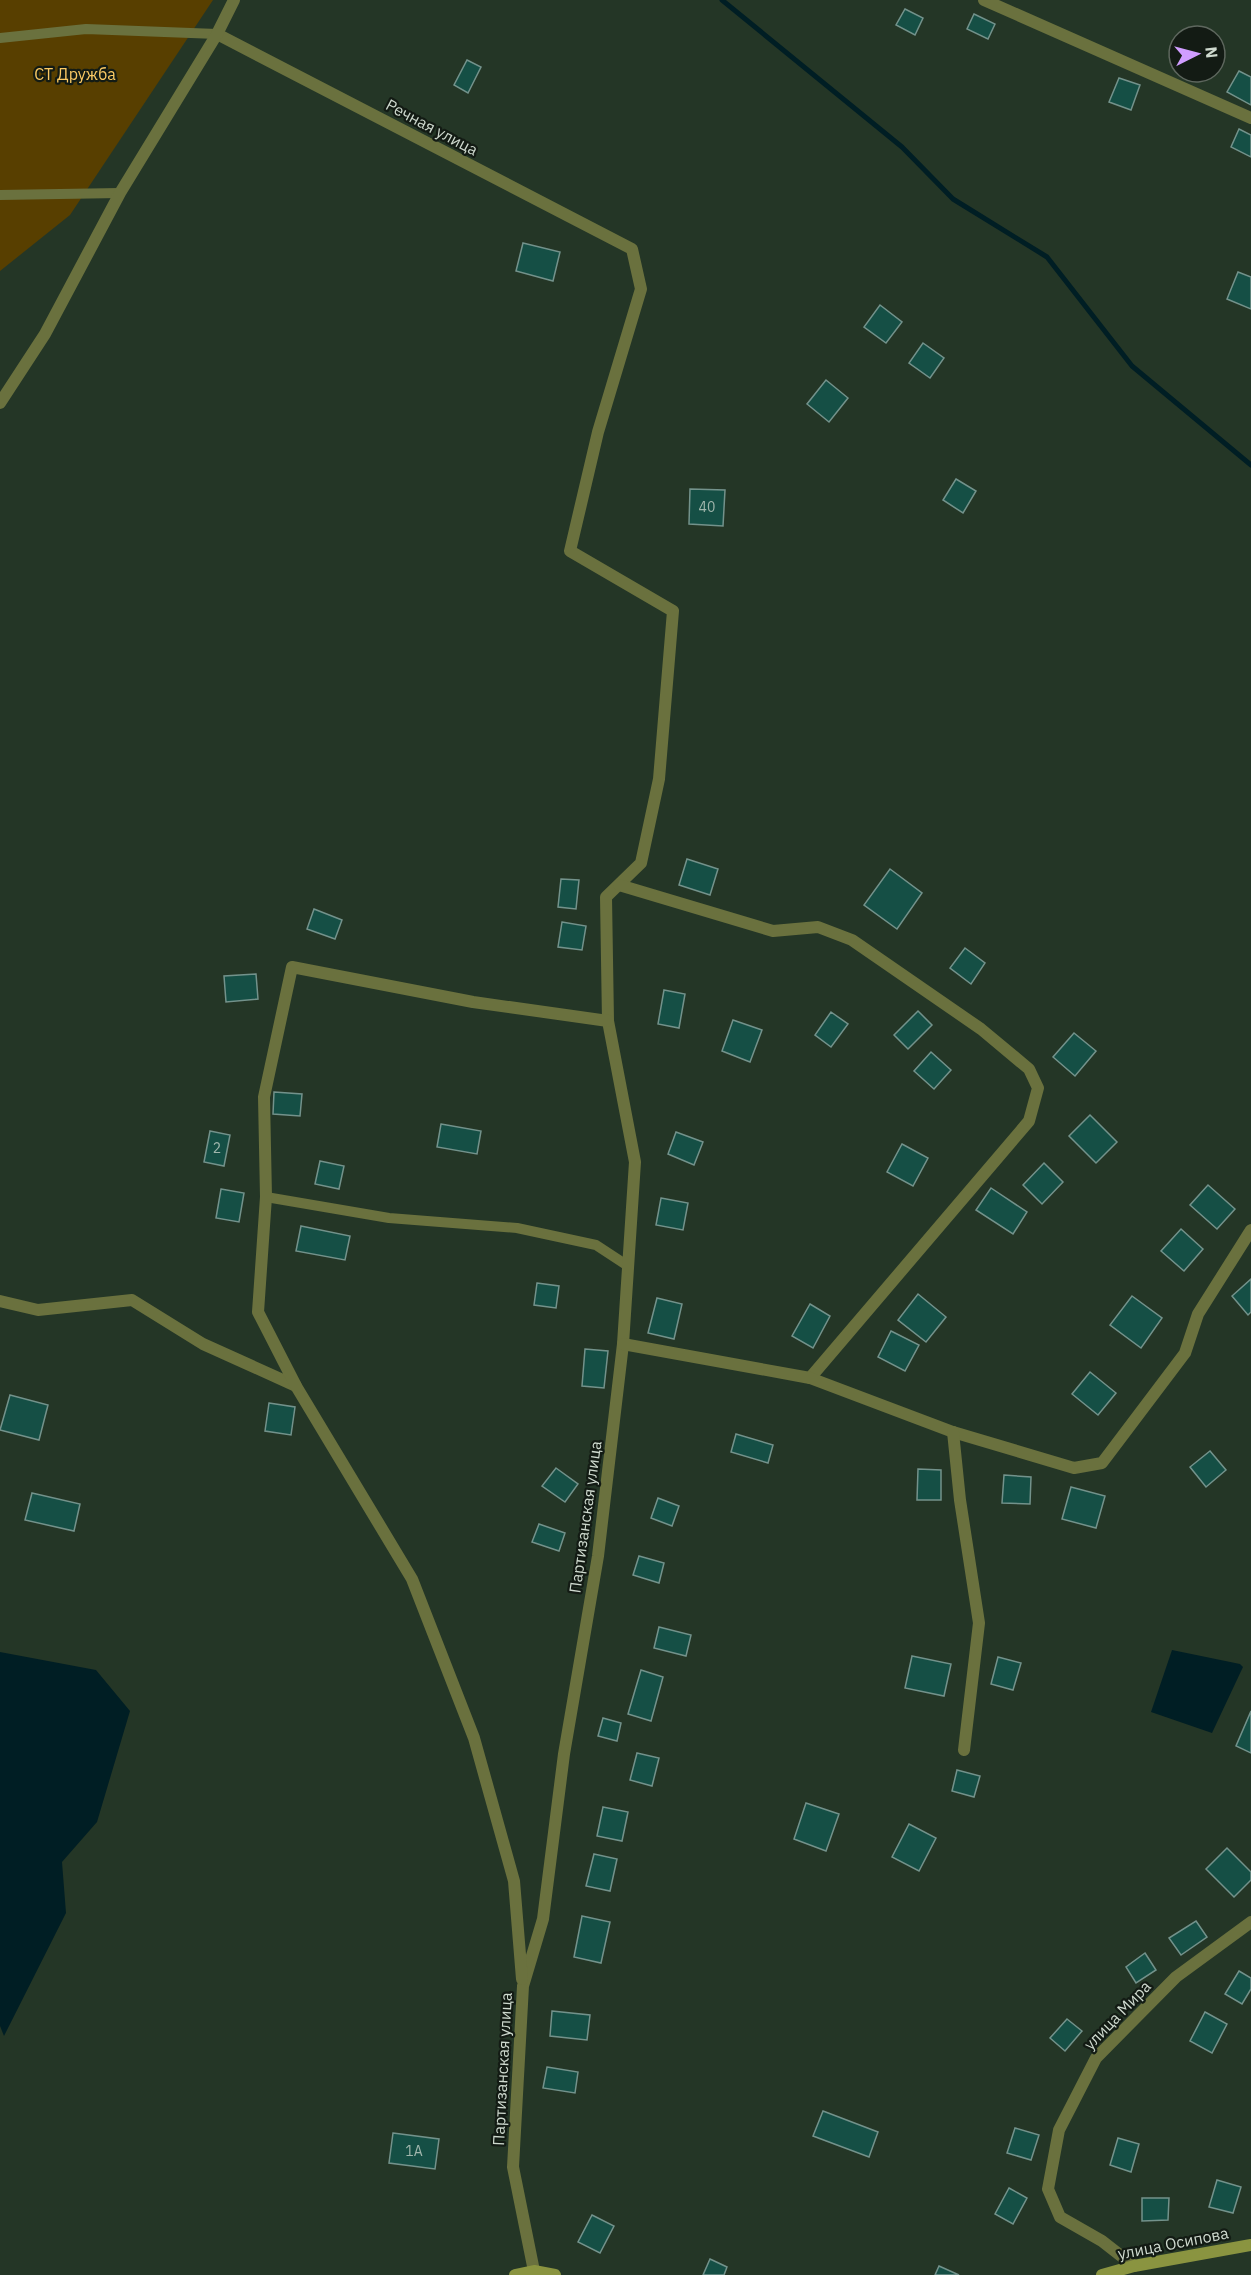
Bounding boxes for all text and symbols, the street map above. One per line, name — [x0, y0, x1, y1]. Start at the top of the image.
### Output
north arrow — [1167, 24, 1227, 84]
text: N — [1201, 46, 1222, 59]
park label: СТ Дружба — [34, 64, 116, 84]
street label: Речная улица — [383, 94, 482, 160]
house number: 40 — [699, 498, 715, 516]
house number: 2 — [213, 1139, 221, 1157]
street label: Партизанская улица — [564, 1439, 606, 1594]
street label: улица Мира — [1079, 1976, 1155, 2054]
street label: Партизанская улица — [488, 1991, 516, 2146]
house number: 1А — [405, 2142, 423, 2160]
street label: улица Осипова — [1116, 2222, 1231, 2264]

